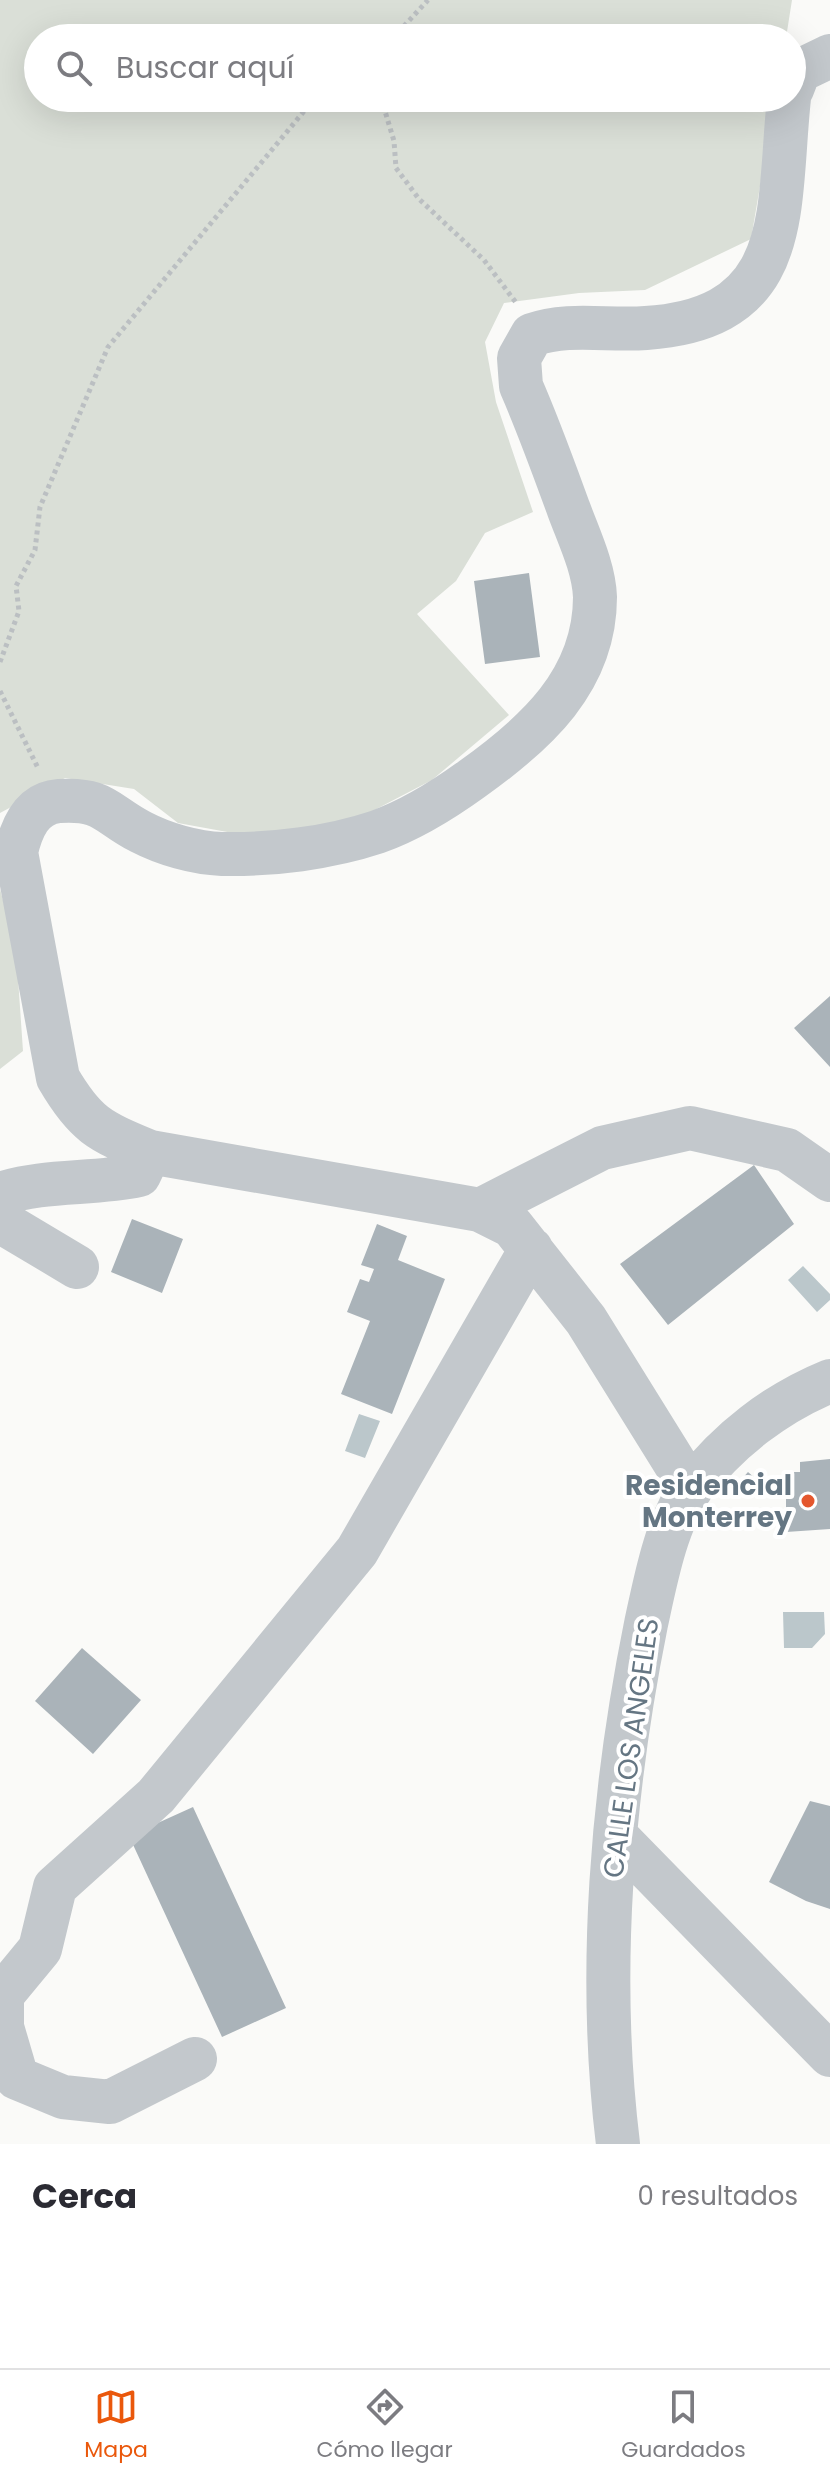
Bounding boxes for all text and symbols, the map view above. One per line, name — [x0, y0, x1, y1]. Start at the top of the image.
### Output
search box — [24, 24, 806, 112]
icon: search — [52, 46, 96, 90]
text: Buscar aquí — [116, 46, 294, 89]
place label: Residencial Monterrey — [625, 1466, 792, 1537]
marker: Residencial Monterrey — [799, 1492, 817, 1510]
street label: CALLE LOS ANGELES — [593, 1615, 669, 1881]
text: Cerca — [32, 2172, 137, 2220]
text: 0 resultados — [637, 2178, 798, 2214]
tab: Mapa — [84, 2385, 148, 2466]
tab: Cómo llegar — [317, 2385, 453, 2466]
tab: Guardados — [621, 2385, 746, 2466]

